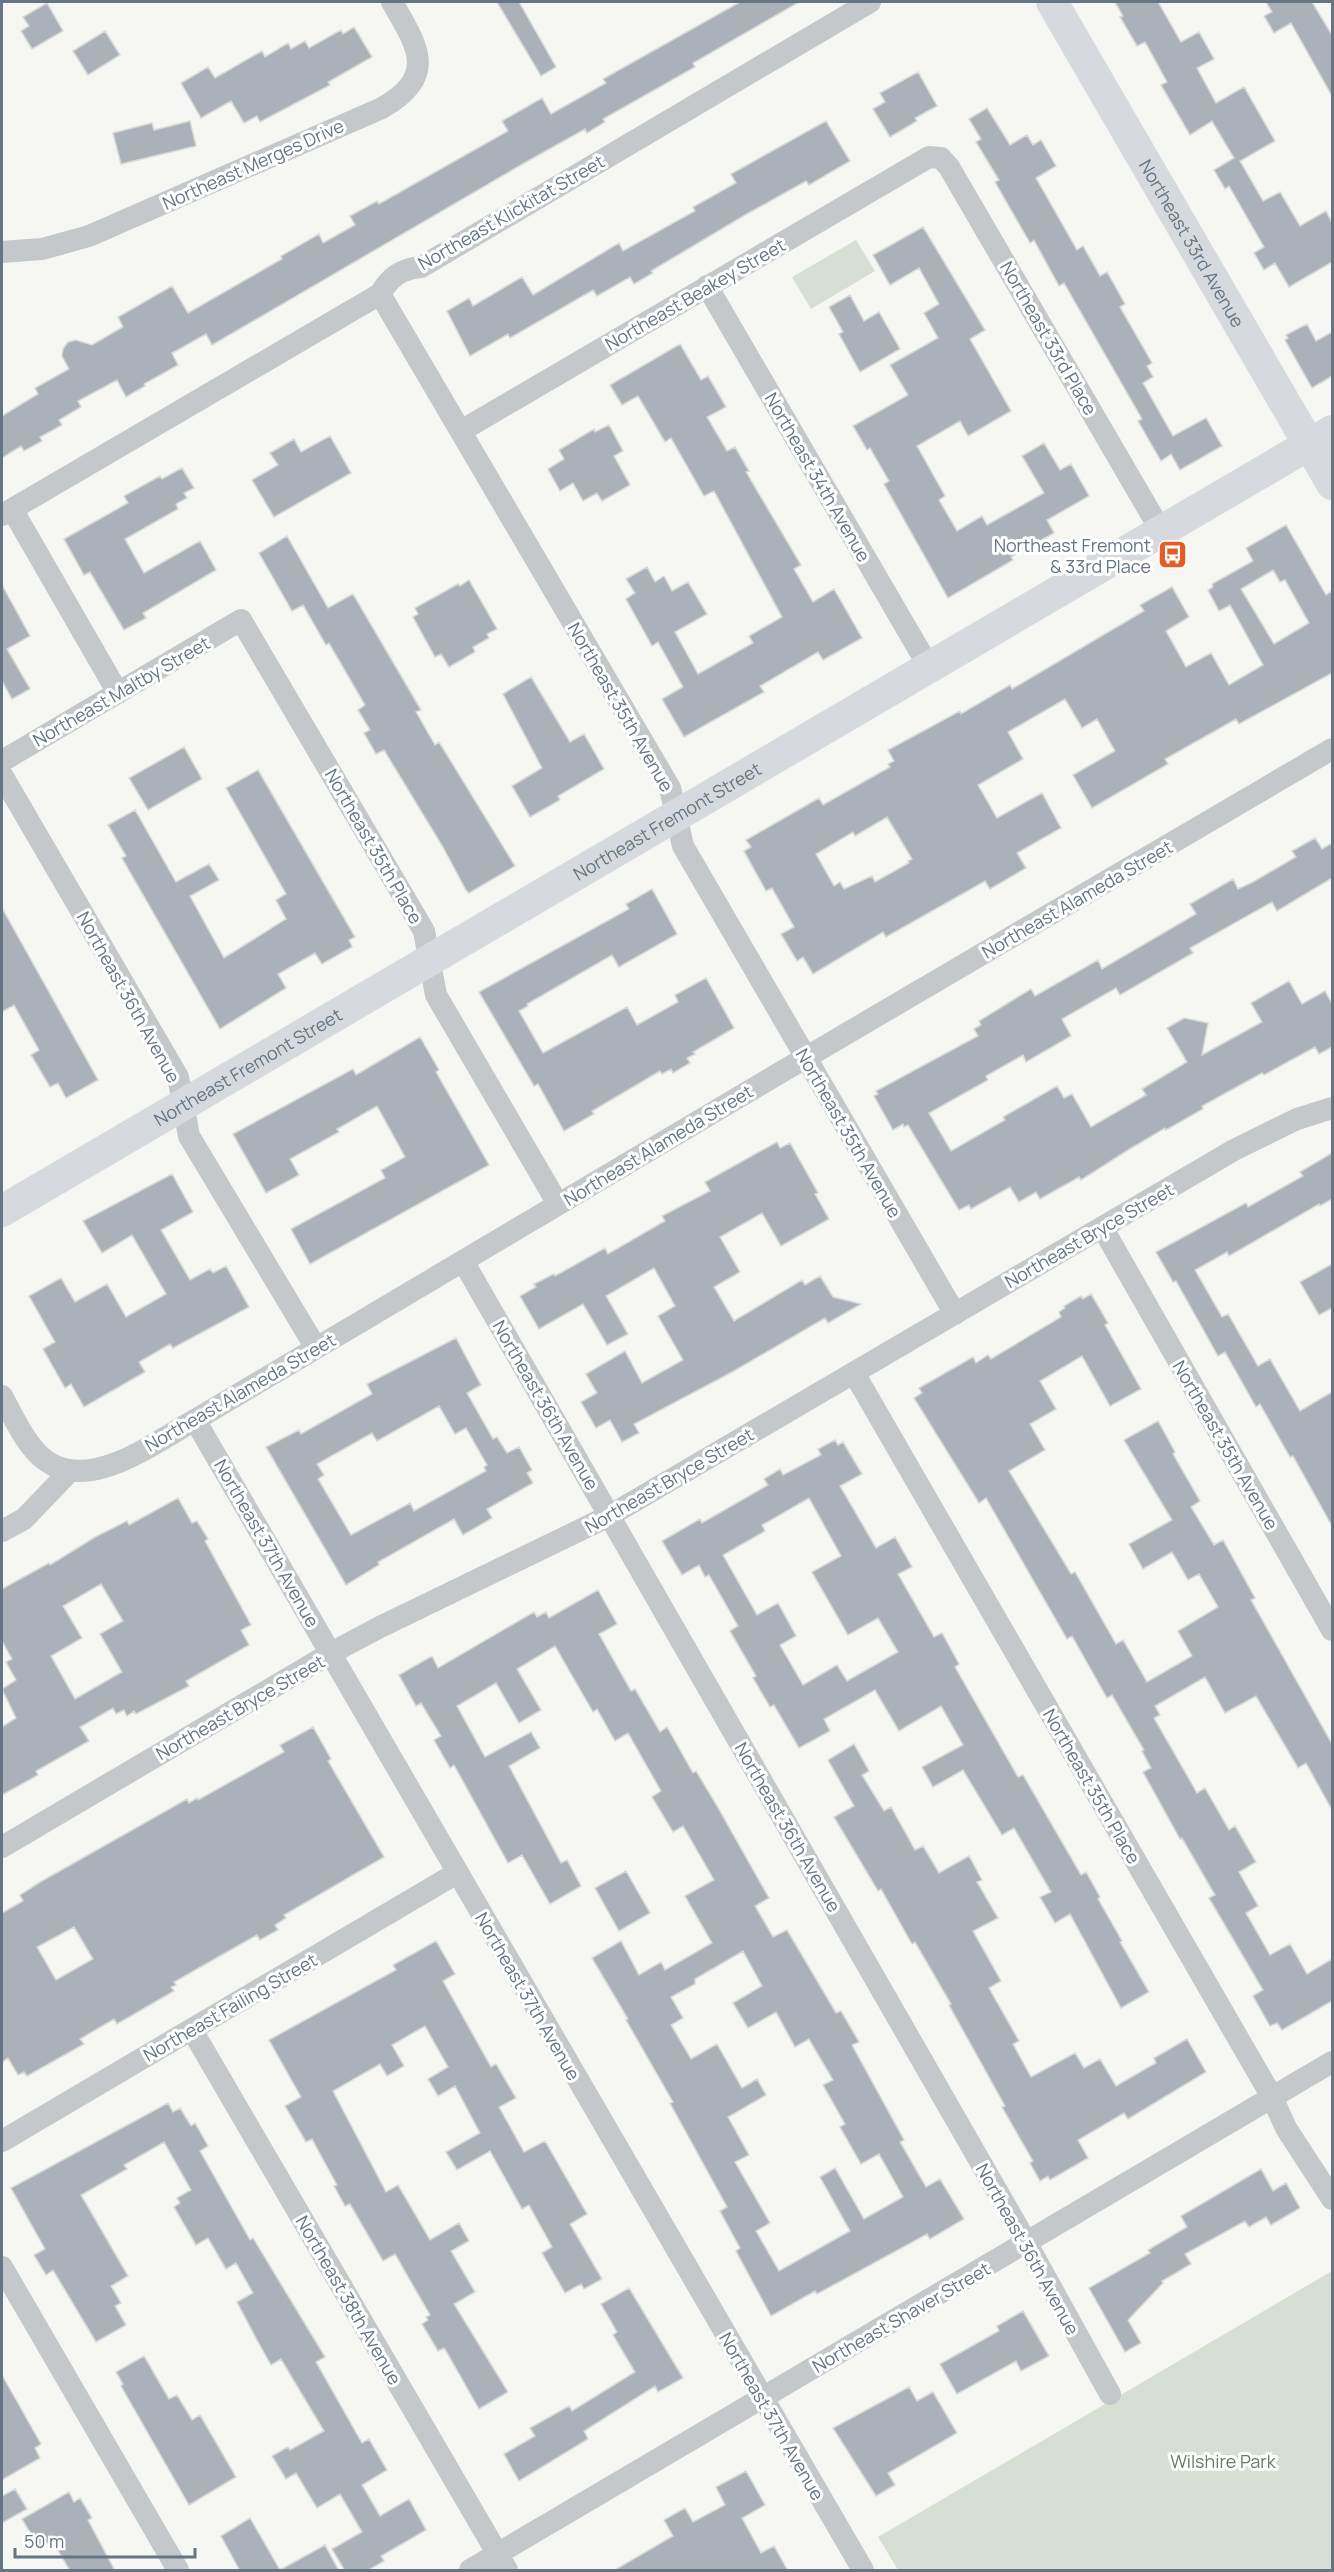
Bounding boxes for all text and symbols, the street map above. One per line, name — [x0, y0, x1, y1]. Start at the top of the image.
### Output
street label: Northeast Merges Drive — [159, 113, 347, 215]
street label: Northeast Klickitat Street — [414, 149, 608, 275]
street label: Northeast 33rd Avenue — [1134, 155, 1250, 332]
street label: Northeast Beakey Street — [600, 233, 790, 355]
street label: Northeast 33rd Place — [995, 257, 1103, 419]
street label: Northeast 34th Avenue — [760, 388, 876, 566]
place label: Northeast Fremont & 33rd Place — [994, 533, 1151, 578]
bus stop icon: Northeast Fremont & 33rd Place — [1156, 539, 1188, 571]
street label: Northeast 35th Avenue — [563, 618, 679, 796]
street label: Northeast Maltby Street — [28, 630, 214, 752]
street label: Northeast Fremont Street — [569, 756, 765, 885]
street label: Northeast 35th Place — [320, 764, 428, 928]
street label: Northeast Alameda Street — [977, 835, 1177, 963]
street label: Northeast 36th Avenue — [72, 907, 186, 1087]
street label: Northeast Fremont Street — [149, 1002, 346, 1131]
street label: Northeast 35th Avenue — [791, 1044, 907, 1222]
street label: Northeast Alameda Street — [559, 1079, 757, 1211]
street label: Northeast Bryce Street — [1000, 1177, 1178, 1293]
street label: Northeast 36th Avenue — [488, 1316, 604, 1494]
street label: Northeast Alameda Street — [140, 1328, 340, 1456]
street label: Northeast 35th Avenue — [1168, 1356, 1284, 1534]
street label: Northeast Bryce Street — [580, 1422, 758, 1538]
street label: Northeast 37th Avenue — [209, 1455, 325, 1631]
street label: Northeast Bryce Street — [151, 1649, 329, 1765]
street label: Northeast 35th Place — [1038, 1704, 1146, 1868]
street label: Northeast 36th Avenue — [730, 1738, 846, 1916]
street label: Northeast 37th Avenue — [470, 1908, 586, 2084]
street label: Northeast Failing Street — [139, 1947, 321, 2067]
street label: Northeast 36th Avenue — [971, 2159, 1085, 2339]
street label: Northeast 38th Avenue — [291, 2211, 407, 2389]
street label: Northeast Shaver Street — [808, 2256, 994, 2378]
street label: Northeast 37th Avenue — [714, 2328, 830, 2504]
park label: Wilshire Park — [1170, 2449, 1277, 2473]
scale bar — [15, 2521, 195, 2559]
text: 50 m — [24, 2529, 64, 2553]

